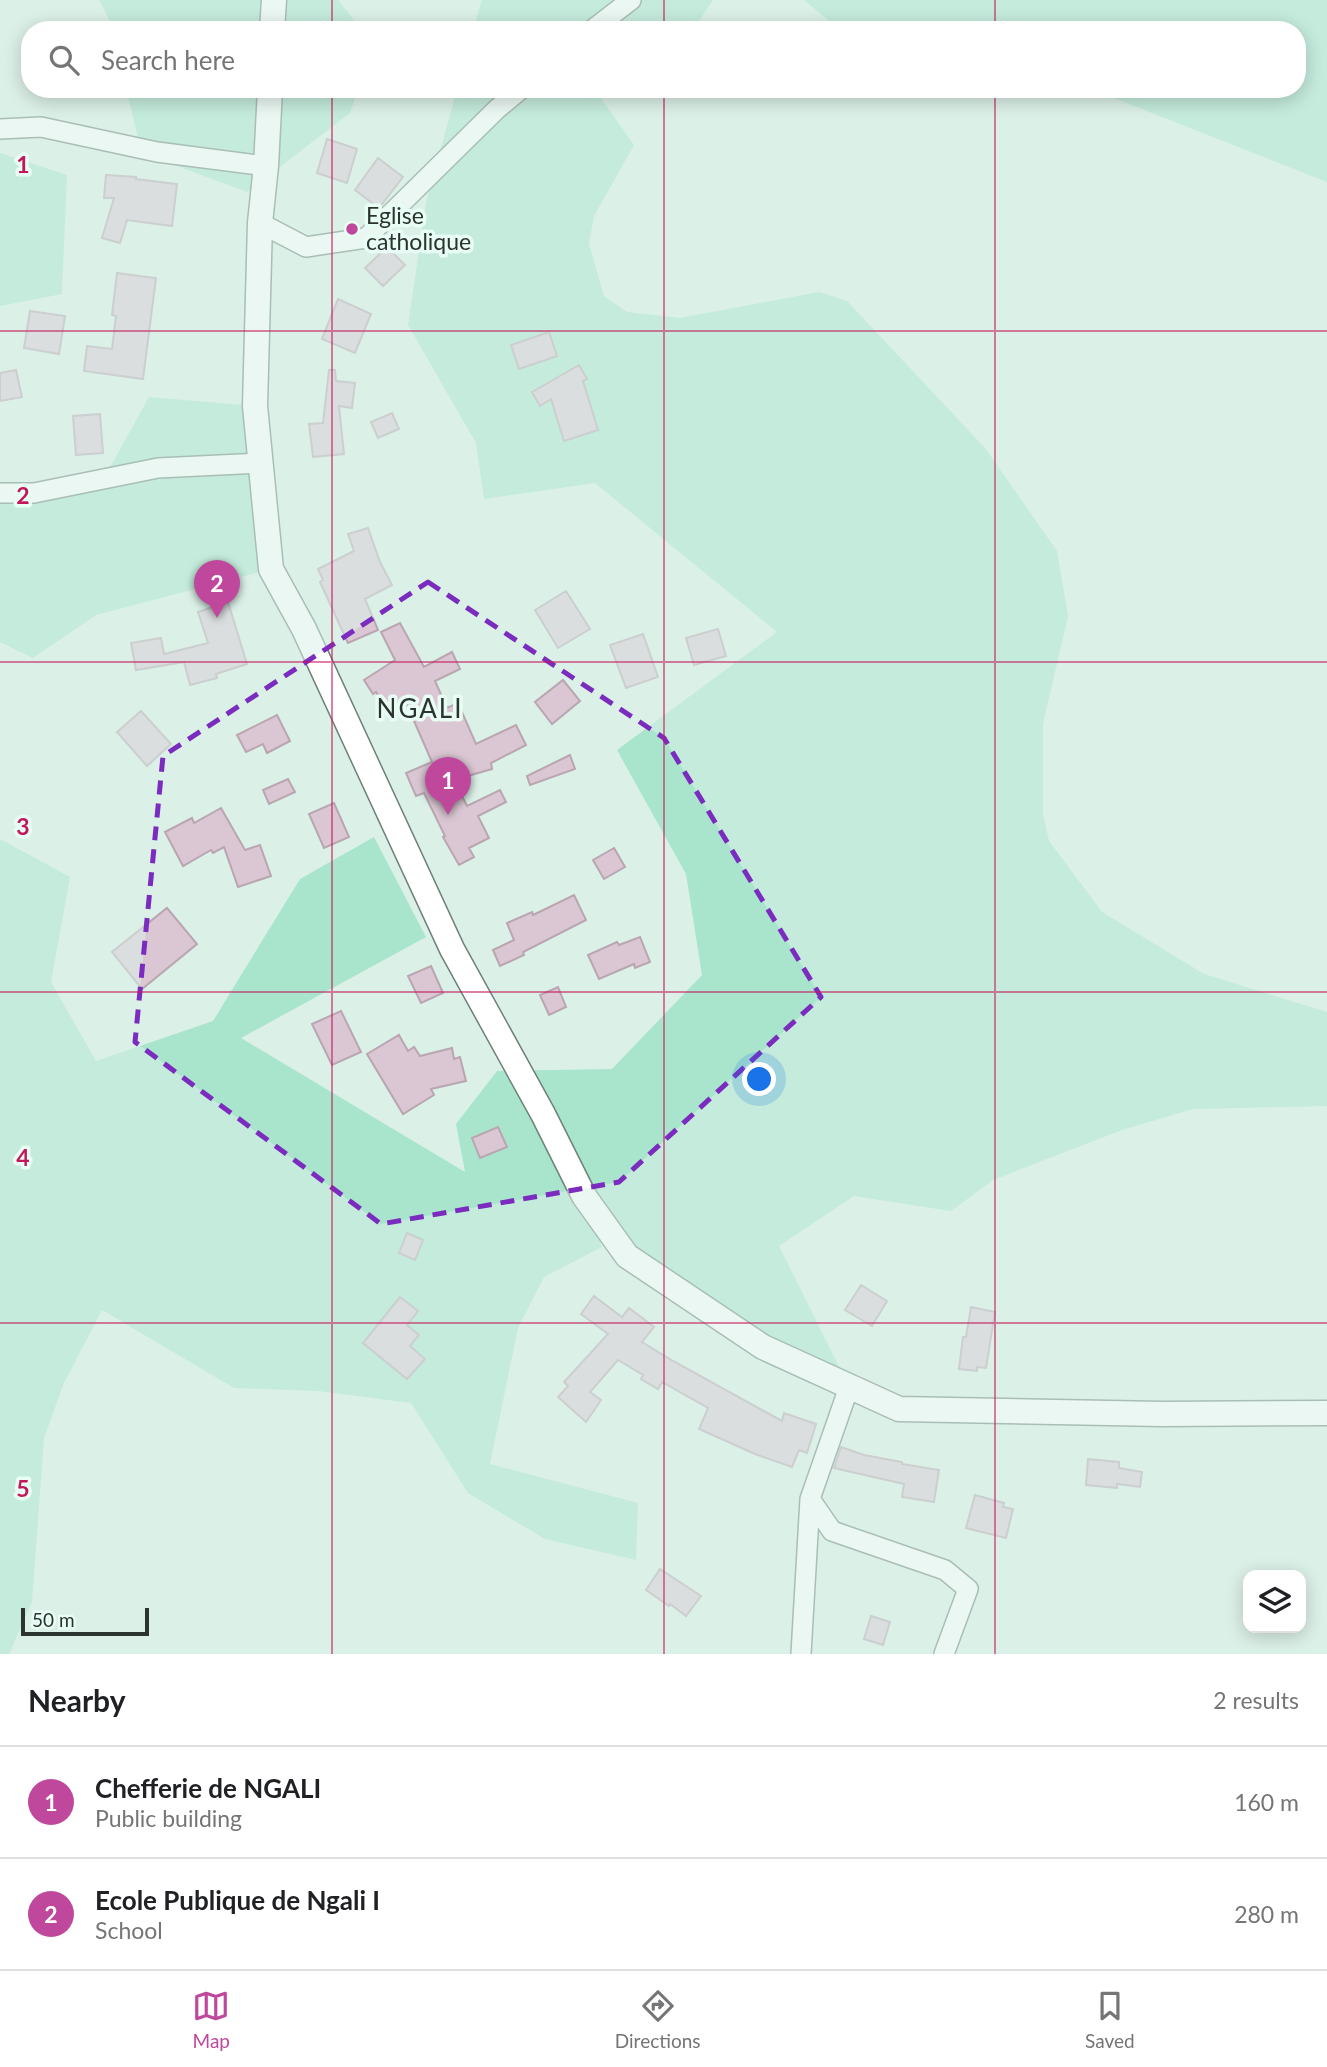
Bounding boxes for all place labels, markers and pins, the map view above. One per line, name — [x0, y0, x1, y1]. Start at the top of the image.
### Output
place label: Eglise catholique — [366, 201, 471, 255]
marker: Eglise catholique — [344, 221, 360, 237]
pin: 2 — [194, 560, 240, 618]
pin: 1 — [425, 757, 471, 815]

